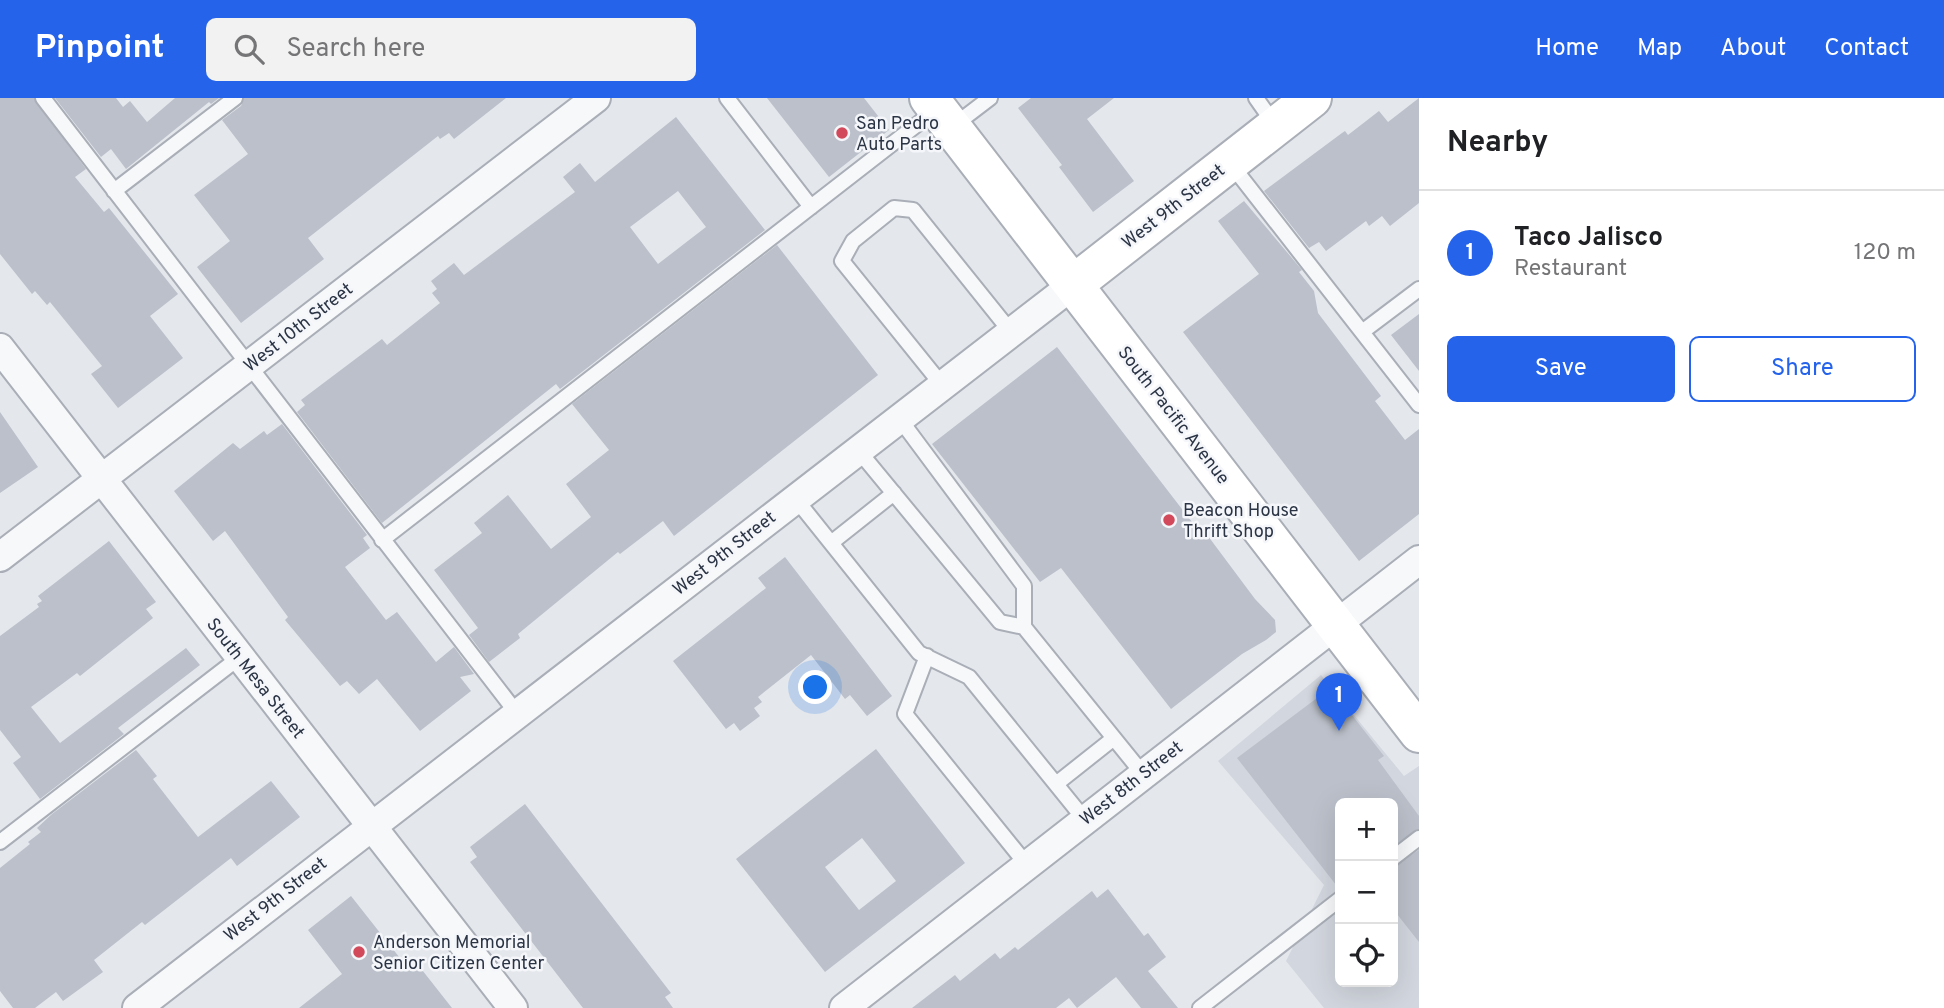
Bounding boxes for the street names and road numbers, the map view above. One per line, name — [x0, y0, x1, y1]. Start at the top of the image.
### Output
street label: West 9th Street — [1118, 160, 1230, 255]
street label: West 10th Street — [240, 278, 358, 378]
street label: South Pacific Avenue — [1112, 342, 1234, 490]
street label: West 9th Street — [669, 507, 781, 602]
street label: South Mesa Street — [201, 614, 309, 744]
street label: West 8th Street — [1076, 737, 1188, 832]
street label: West 9th Street — [220, 853, 332, 948]

